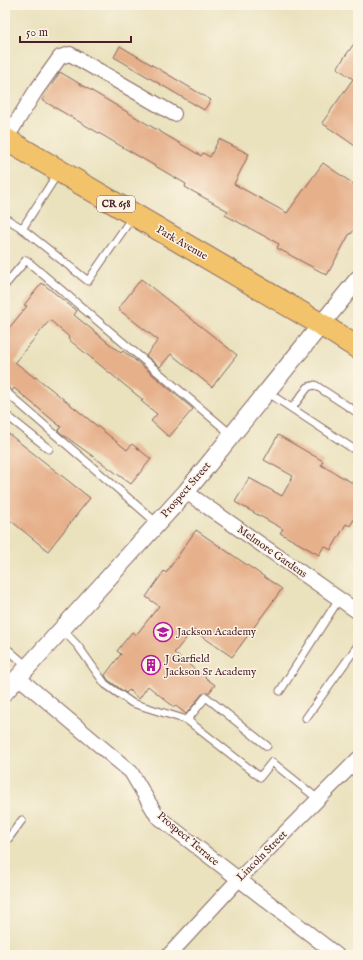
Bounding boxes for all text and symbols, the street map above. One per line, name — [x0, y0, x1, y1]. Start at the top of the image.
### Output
scale bar — [20, 18, 131, 44]
text: 50 m — [26, 25, 48, 40]
road number: CR 658 — [97, 196, 135, 212]
street label: Park Avenue — [154, 223, 210, 263]
street label: Prospect Street — [158, 459, 214, 521]
street label: Melmore Gardens — [234, 523, 310, 581]
school or university icon: Jackson Academy — [152, 621, 174, 643]
place label: Jackson Academy — [175, 625, 257, 639]
place label: J Garfield Jackson Sr Academy — [163, 652, 257, 679]
building icon: J Garfield Jackson Sr Academy — [140, 654, 162, 676]
street label: Prospect Terrace — [154, 809, 222, 869]
street label: Lincoln Street — [234, 828, 290, 884]

